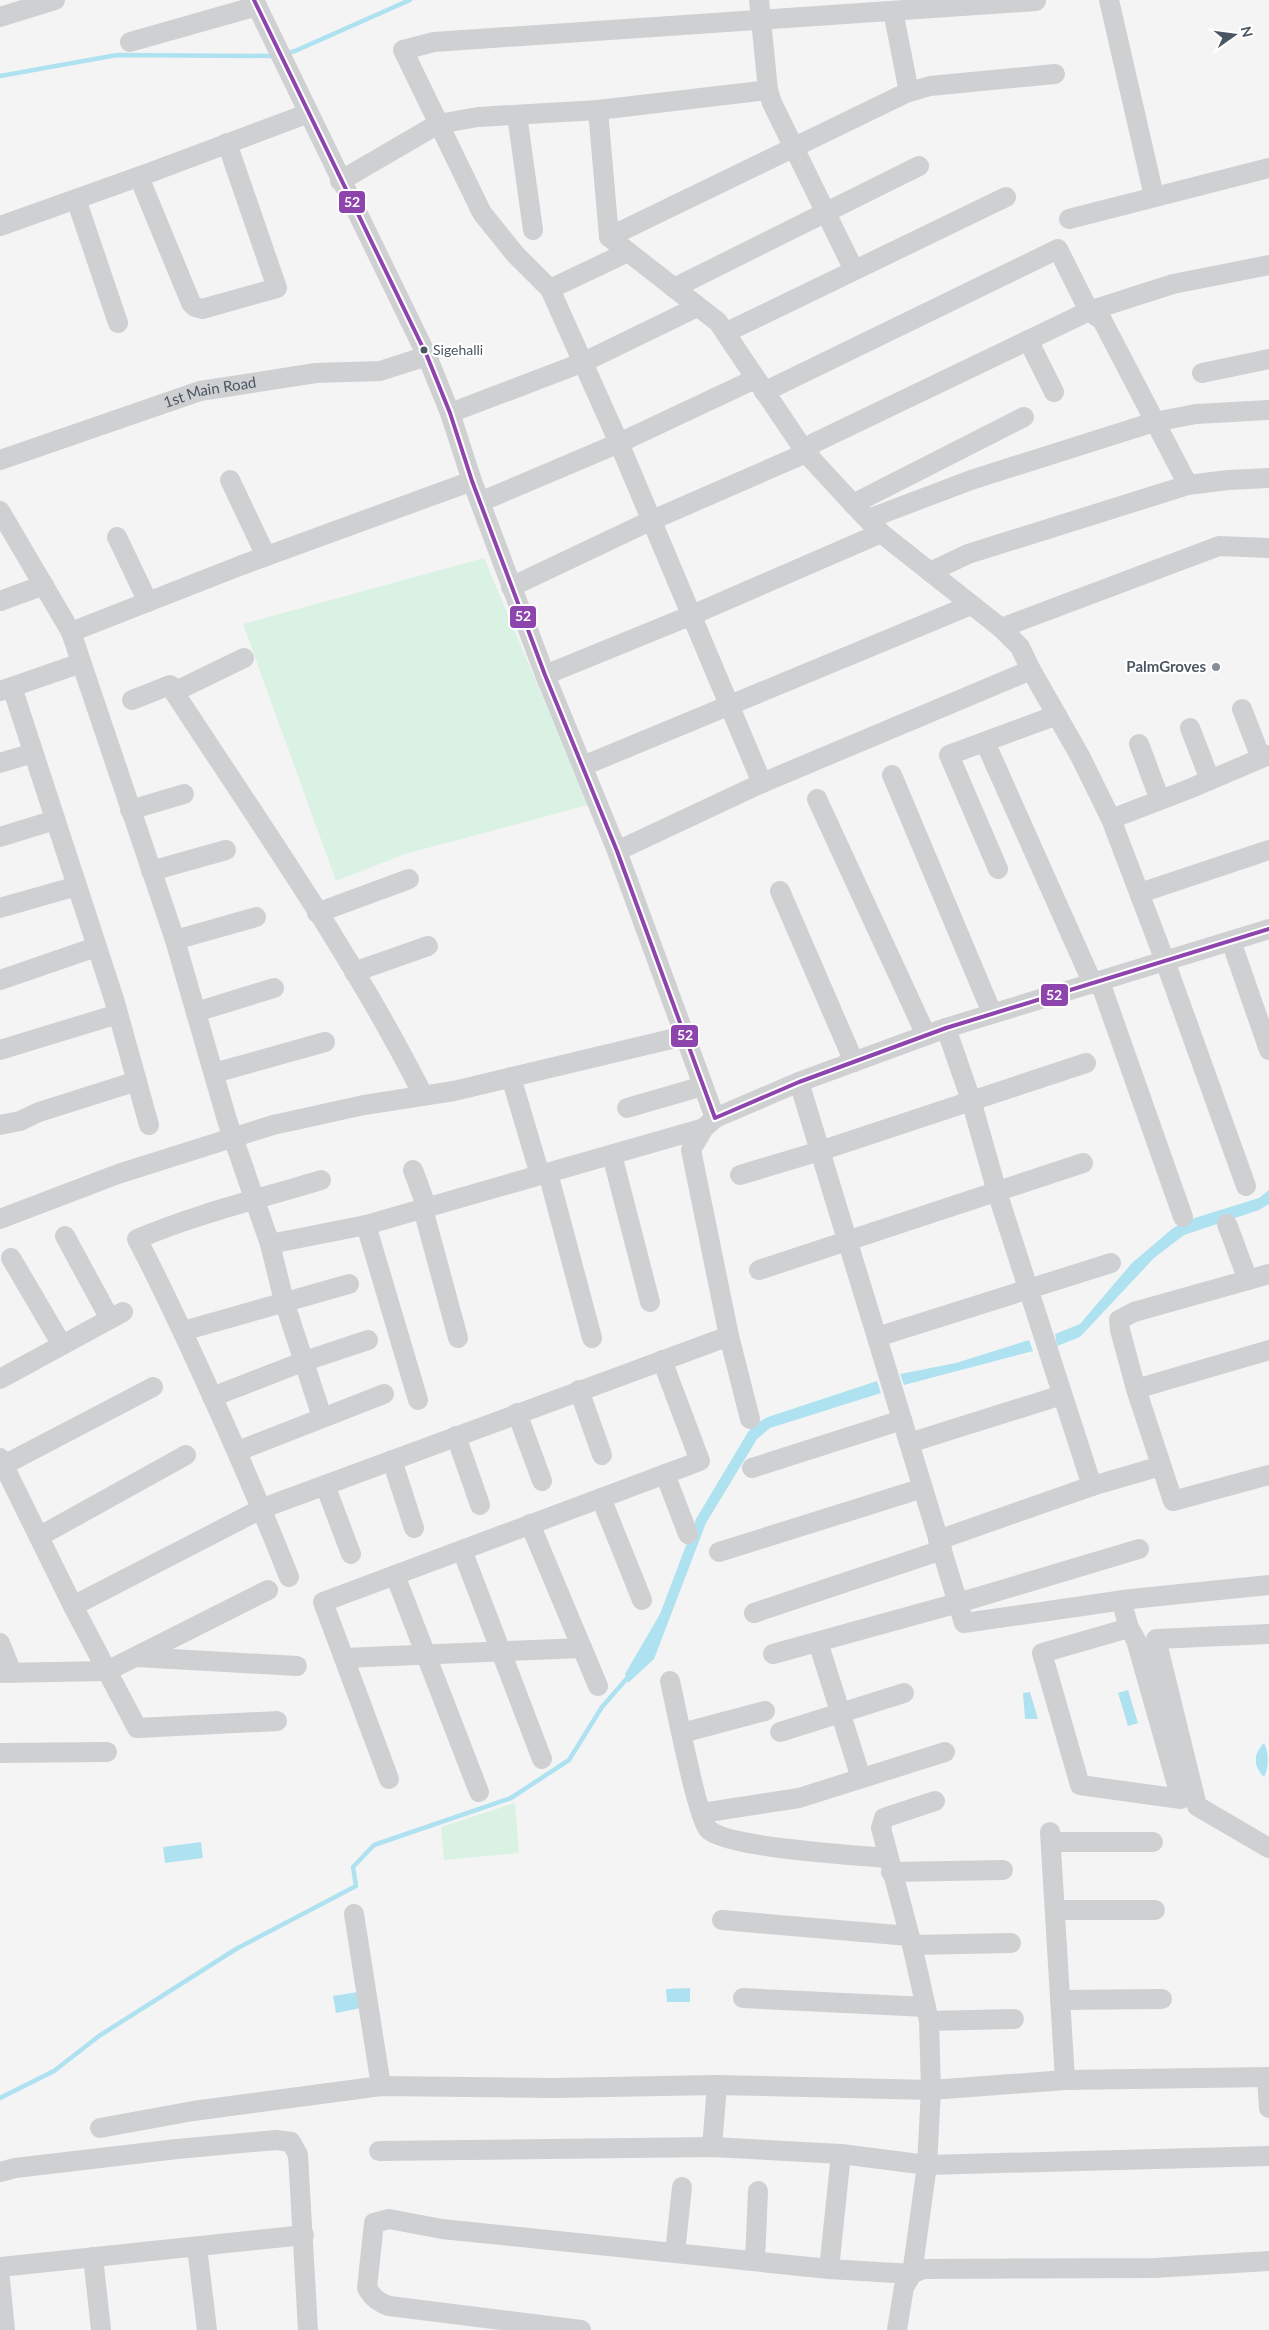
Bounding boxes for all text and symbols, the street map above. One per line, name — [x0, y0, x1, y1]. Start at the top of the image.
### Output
north arrow — [1209, 10, 1259, 60]
text: N — [1238, 24, 1257, 39]
line badge: 52 — [338, 190, 366, 214]
text: 52 — [344, 193, 360, 210]
place label: Sigehalli — [433, 341, 483, 358]
marker: Sigehalli — [419, 345, 429, 355]
street label: 1st Main Road — [161, 372, 257, 411]
line badge: 52 — [509, 605, 537, 629]
text: 52 — [515, 607, 531, 624]
place label: PalmGroves — [1126, 657, 1206, 675]
marker: PalmGroves — [1210, 661, 1222, 673]
line badge: 52 — [1040, 983, 1069, 1007]
text: 52 — [1046, 986, 1062, 1003]
line badge: 52 — [670, 1024, 699, 1048]
text: 52 — [677, 1026, 693, 1043]

